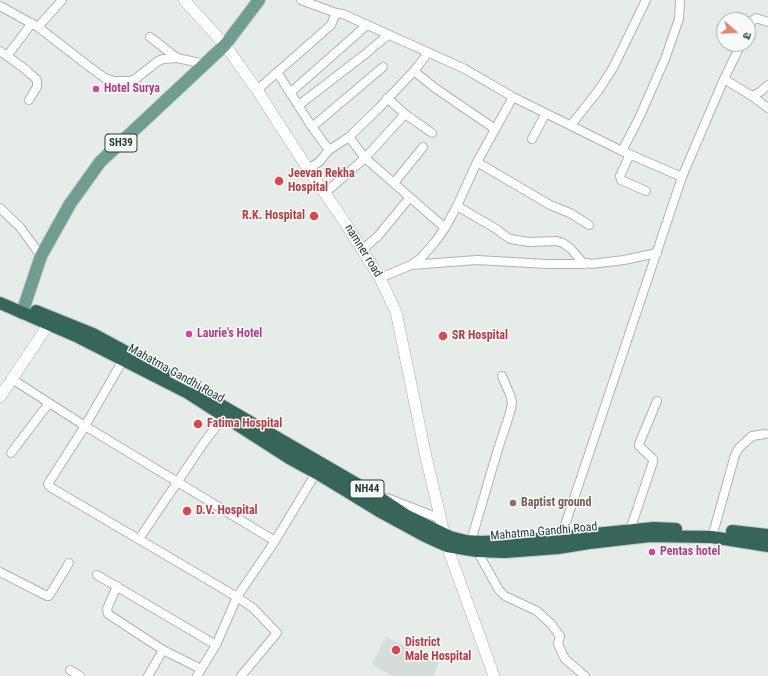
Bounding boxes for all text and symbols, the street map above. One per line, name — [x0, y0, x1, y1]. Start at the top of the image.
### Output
north arrow — [716, 12, 756, 52]
text: उ — [740, 31, 754, 41]
place label: Hotel Surya — [104, 82, 160, 96]
marker: Hotel Surya — [91, 84, 101, 94]
road number: SH39 — [105, 134, 137, 152]
place label: Jeevan Rekha Hospital — [288, 167, 355, 195]
marker: Jeevan Rekha Hospital — [273, 175, 285, 187]
place label: R.K. Hospital — [242, 209, 305, 223]
marker: R.K. Hospital — [308, 210, 320, 222]
street label: namner road — [341, 222, 385, 280]
place label: Laurie's Hotel — [197, 327, 262, 341]
marker: Laurie's Hotel — [184, 329, 194, 339]
place label: SR Hospital — [452, 329, 508, 343]
marker: SR Hospital — [437, 330, 449, 342]
street label: Mahatma Gandhi Road — [126, 342, 226, 406]
place label: Fatima Hospital — [207, 417, 282, 431]
marker: Fatima Hospital — [192, 418, 204, 430]
road number: NH44 — [350, 480, 384, 498]
place label: Baptist ground — [521, 496, 591, 510]
marker: Baptist ground — [508, 498, 518, 508]
place label: D.V. Hospital — [196, 504, 258, 518]
marker: D.V. Hospital — [181, 505, 193, 517]
street label: Mahatma Gandhi Road — [490, 520, 598, 544]
place label: Pentas hotel — [660, 545, 720, 559]
marker: Pentas hotel — [647, 547, 657, 557]
place label: District Male Hospital — [405, 636, 471, 664]
marker: District Male Hospital — [390, 644, 402, 656]

